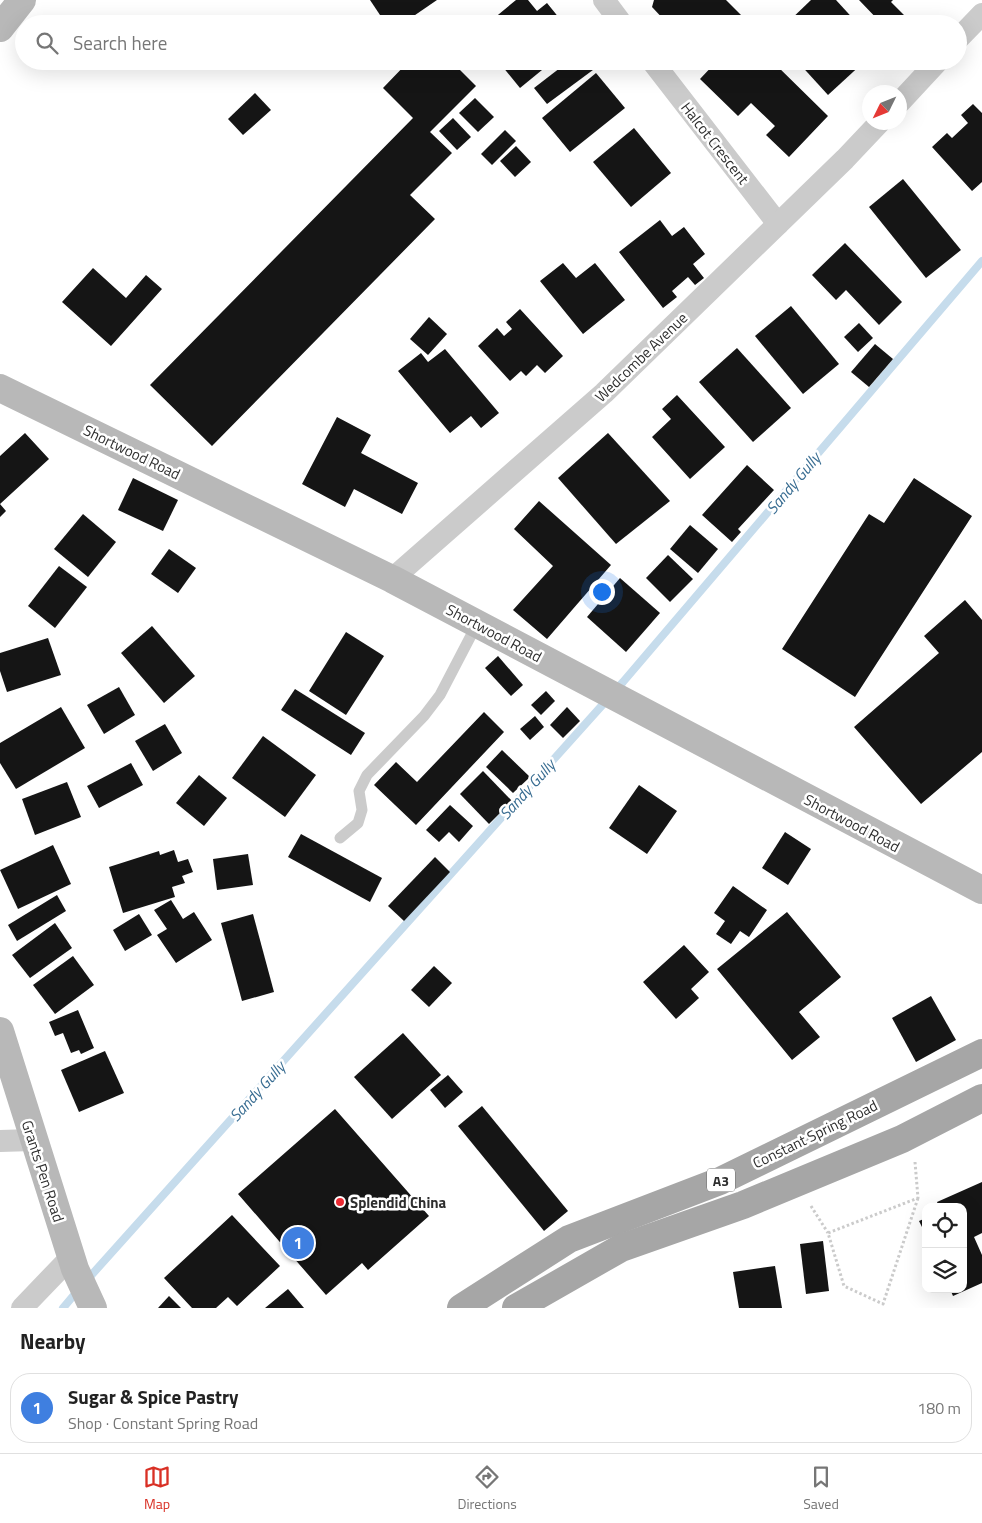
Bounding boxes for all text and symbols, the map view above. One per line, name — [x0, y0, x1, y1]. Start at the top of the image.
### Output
search box — [15, 15, 967, 70]
text: Search here — [73, 28, 167, 57]
icon: search — [33, 29, 61, 57]
north arrow — [862, 85, 907, 130]
street label: Halcot Crescent — [675, 97, 755, 190]
street label: Wedcombe Avenue — [589, 307, 693, 407]
street label: Shortwood Road — [80, 419, 184, 485]
water label: Sandy Gully — [760, 446, 827, 519]
your location — [589, 579, 615, 605]
street label: Shortwood Road — [442, 598, 546, 668]
water label: Sandy Gully — [493, 752, 562, 825]
street label: Shortwood Road — [800, 788, 904, 858]
water label: Sandy Gully — [223, 1054, 292, 1127]
street label: Constant Spring Road — [749, 1094, 881, 1174]
street label: Grants Pen Road — [16, 1117, 70, 1225]
road number: A3 — [707, 1168, 735, 1192]
place label: Splendid China — [350, 1191, 447, 1214]
marker: Splendid China — [334, 1196, 346, 1208]
map controls — [922, 1203, 967, 1293]
button: locate — [922, 1203, 967, 1248]
pin: 1 — [282, 1224, 314, 1262]
button: layers — [922, 1248, 967, 1293]
text: Nearby — [20, 1325, 85, 1357]
text: Sugar & Spice Pastry — [68, 1382, 239, 1411]
text: 1 — [33, 1396, 41, 1420]
text: 180 m — [917, 1396, 961, 1420]
text: Shop · Constant Spring Road — [68, 1411, 258, 1435]
tab: Map — [143, 1463, 171, 1514]
tab: Directions — [457, 1463, 517, 1514]
tab: Saved — [803, 1463, 839, 1514]

